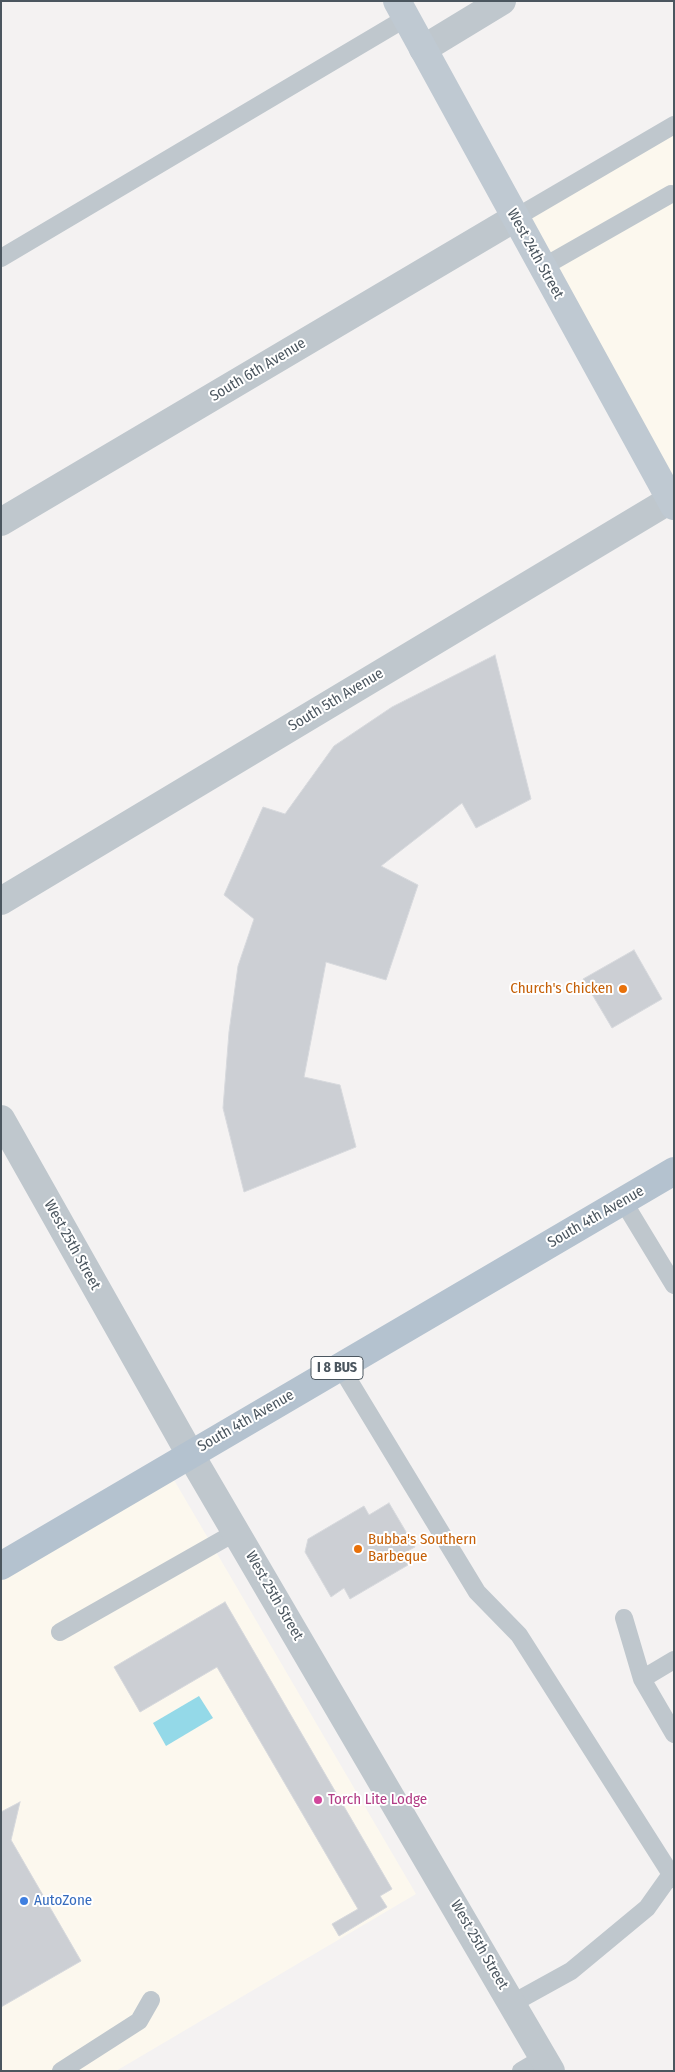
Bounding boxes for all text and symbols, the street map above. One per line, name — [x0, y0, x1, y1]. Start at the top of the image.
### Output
street label: West 24th Street — [503, 206, 567, 302]
street label: South 6th Avenue — [207, 334, 309, 406]
street label: South 5th Avenue — [285, 665, 387, 735]
place label: Church's Chicken — [510, 980, 613, 998]
marker: Church's Chicken — [617, 983, 629, 995]
street label: South 4th Avenue — [545, 1182, 647, 1252]
street label: West 25th Street — [40, 1197, 104, 1293]
road number: I 8 BUS — [311, 1356, 363, 1380]
street label: South 4th Avenue — [195, 1386, 297, 1456]
place label: Bubba's Southern Barbeque — [368, 1531, 476, 1566]
marker: Bubba's Southern Barbeque — [352, 1543, 364, 1555]
street label: West 25th Street — [241, 1548, 307, 1644]
place label: Torch Lite Lodge — [328, 1791, 427, 1809]
marker: Torch Lite Lodge — [312, 1794, 324, 1806]
place label: AutoZone — [34, 1892, 92, 1910]
marker: AutoZone — [18, 1895, 30, 1907]
street label: West 25th Street — [446, 1897, 512, 1993]

